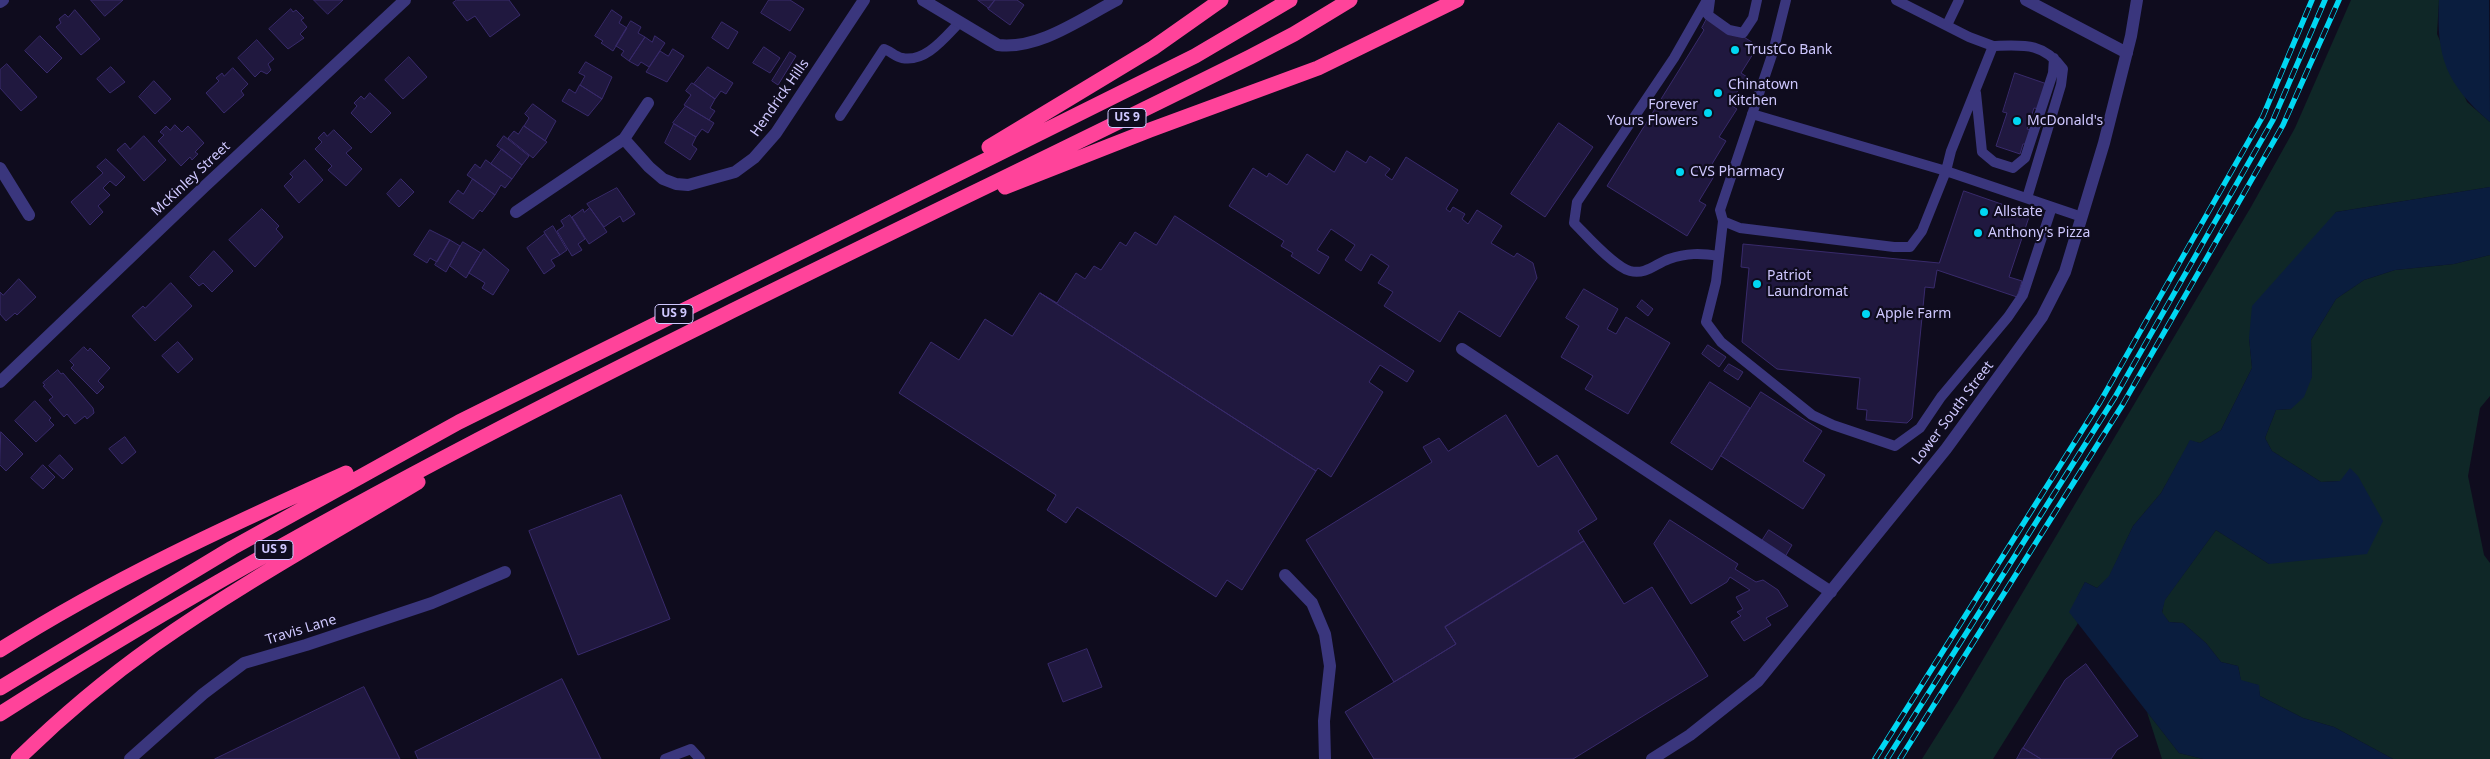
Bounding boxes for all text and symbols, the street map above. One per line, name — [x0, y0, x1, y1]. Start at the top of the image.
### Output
place label: TrustCo Bank — [1745, 42, 1832, 58]
marker: TrustCo Bank — [1729, 44, 1741, 56]
street label: Hendrick Hills — [747, 56, 813, 140]
place label: Chinatown Kitchen — [1728, 77, 1799, 110]
marker: Chinatown Kitchen — [1712, 87, 1724, 99]
place label: Forever Yours Flowers — [1607, 97, 1698, 130]
marker: Forever Yours Flowers — [1702, 107, 1714, 119]
road number: US 9 — [1108, 109, 1146, 128]
place label: McDonald's — [2027, 113, 2103, 129]
marker: McDonald's — [2011, 115, 2023, 127]
street label: McKinley Street — [148, 138, 234, 220]
place label: CVS Pharmacy — [1690, 164, 1784, 180]
marker: CVS Pharmacy — [1674, 166, 1686, 178]
place label: Allstate — [1994, 204, 2043, 220]
marker: Allstate — [1978, 206, 1990, 218]
place label: Anthony's Pizza — [1988, 225, 2090, 241]
marker: Anthony's Pizza — [1972, 227, 1984, 239]
place label: Patriot Laundromat — [1767, 268, 1848, 300]
marker: Patriot Laundromat — [1751, 278, 1763, 290]
road number: US 9 — [655, 304, 693, 324]
place label: Apple Farm — [1876, 306, 1951, 322]
marker: Apple Farm — [1860, 308, 1872, 320]
street label: Lower South Street — [1909, 358, 1997, 468]
road number: US 9 — [255, 540, 293, 560]
street label: Travis Lane — [264, 611, 338, 649]

